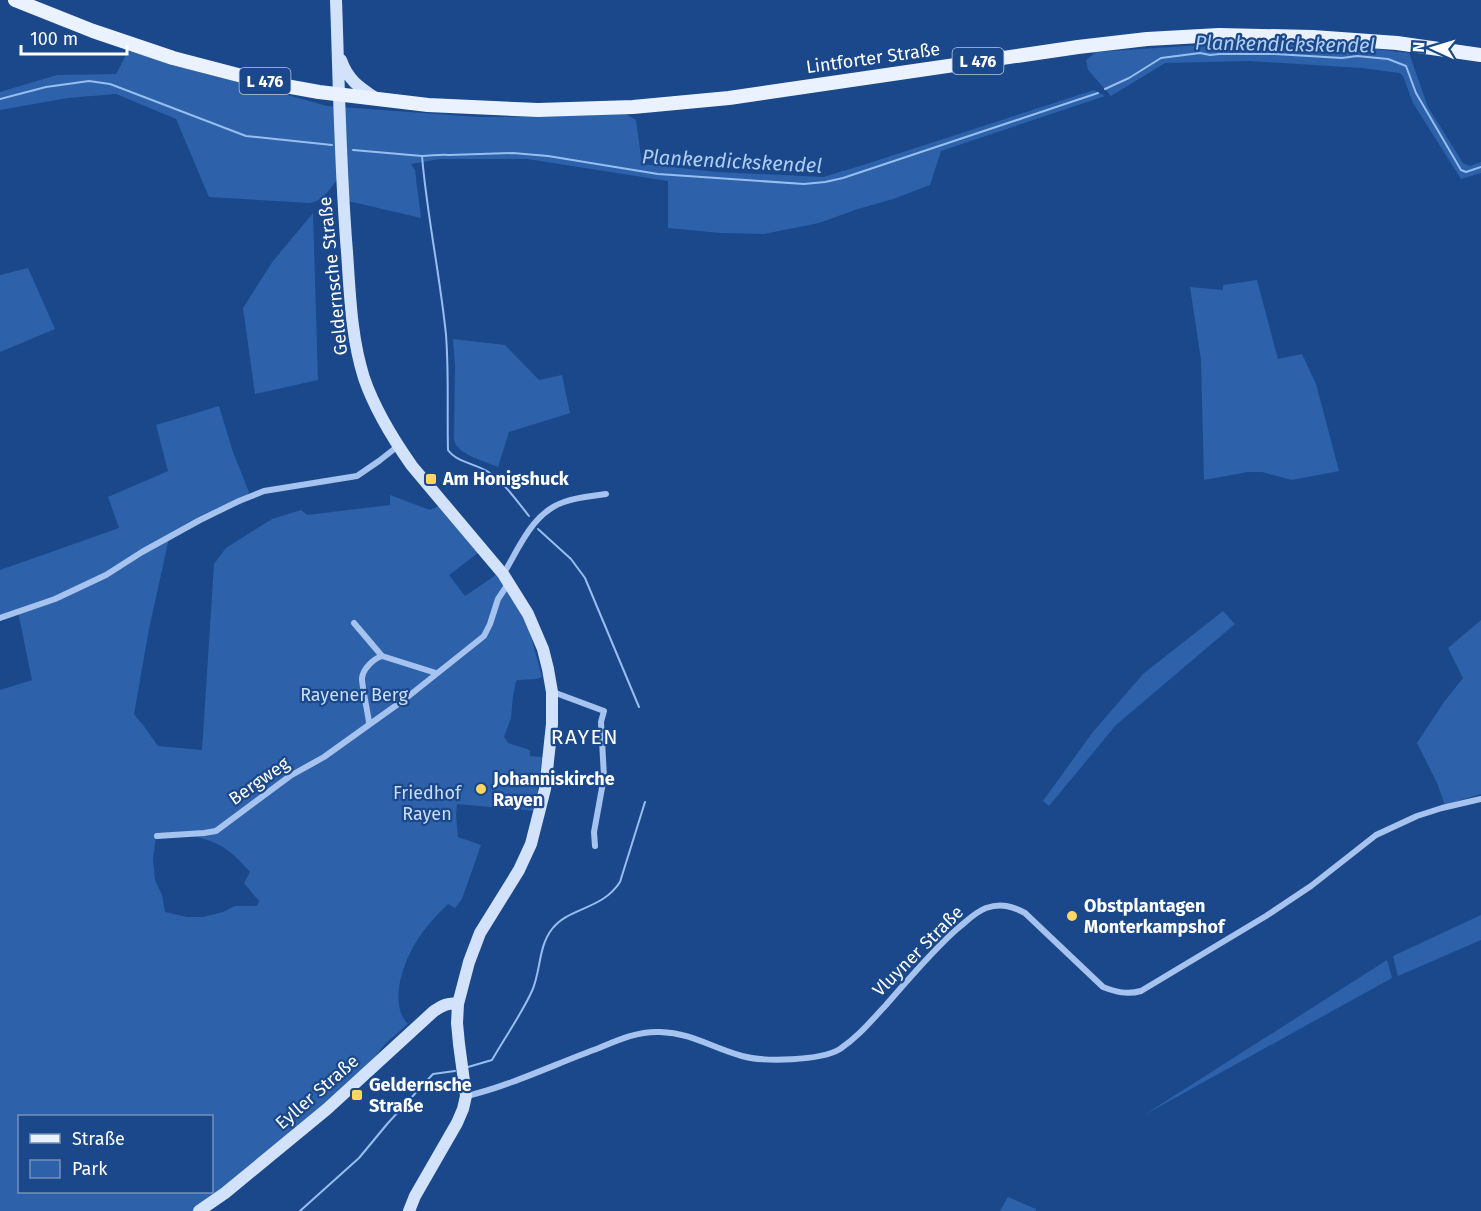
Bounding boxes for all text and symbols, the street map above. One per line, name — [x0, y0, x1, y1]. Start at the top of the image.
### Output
scale bar — [21, 18, 128, 56]
north arrow — [1403, 18, 1463, 78]
text: 100 m — [30, 28, 78, 50]
water label: Plankendickskendel — [1195, 30, 1375, 58]
street label: Lintforter Straße — [805, 38, 941, 78]
text: N — [1409, 41, 1428, 53]
road number: L 476 — [952, 48, 1004, 74]
road number: L 476 — [240, 68, 290, 94]
water label: Plankendickskendel — [641, 144, 823, 178]
street label: Geldernsche Straße — [314, 196, 352, 356]
place label: Am Honigshuck — [442, 468, 570, 490]
marker: Am Honigshuck — [424, 472, 438, 486]
park label: Rayener Berg — [300, 684, 408, 706]
district label: RAYEN — [551, 724, 619, 750]
street label: Bergweg — [224, 752, 294, 810]
place label: Johanniskirche Rayen — [492, 768, 615, 811]
park label: Friedhof Rayen — [393, 782, 463, 825]
marker: Johanniskirche Rayen — [474, 782, 488, 796]
place label: Obstplantagen Monterkampshof — [1084, 895, 1226, 938]
street label: Vluyner Straße — [868, 901, 968, 1001]
marker: Obstplantagen Monterkampshof — [1065, 909, 1079, 923]
street label: Eyller Straße — [271, 1050, 363, 1134]
place label: Geldernsche Straße — [369, 1074, 472, 1117]
marker: Geldernsche Straße — [350, 1088, 364, 1102]
legend — [18, 1115, 213, 1193]
text: Straße — [72, 1128, 125, 1150]
text: Park — [72, 1158, 108, 1180]

